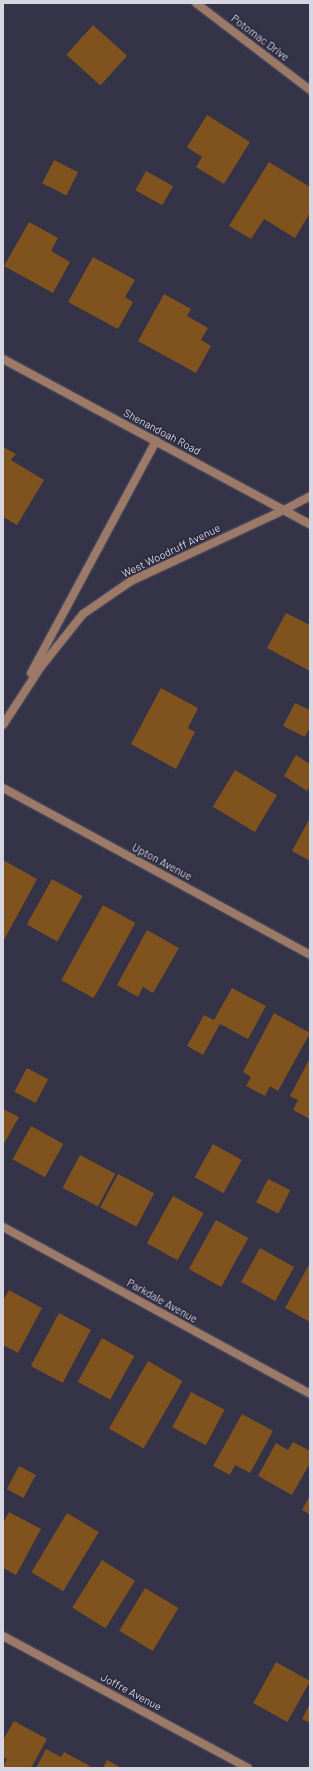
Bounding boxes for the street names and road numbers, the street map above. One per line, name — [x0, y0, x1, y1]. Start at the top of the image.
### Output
street label: Potomac Drive — [228, 12, 292, 64]
street label: Shenandoah Road — [121, 406, 203, 458]
street label: West Woodruff Avenue — [119, 521, 223, 581]
street label: Upton Avenue — [130, 841, 194, 883]
street label: Parkdale Avenue — [124, 1276, 200, 1326]
street label: Joffre Avenue — [98, 1670, 164, 1714]

